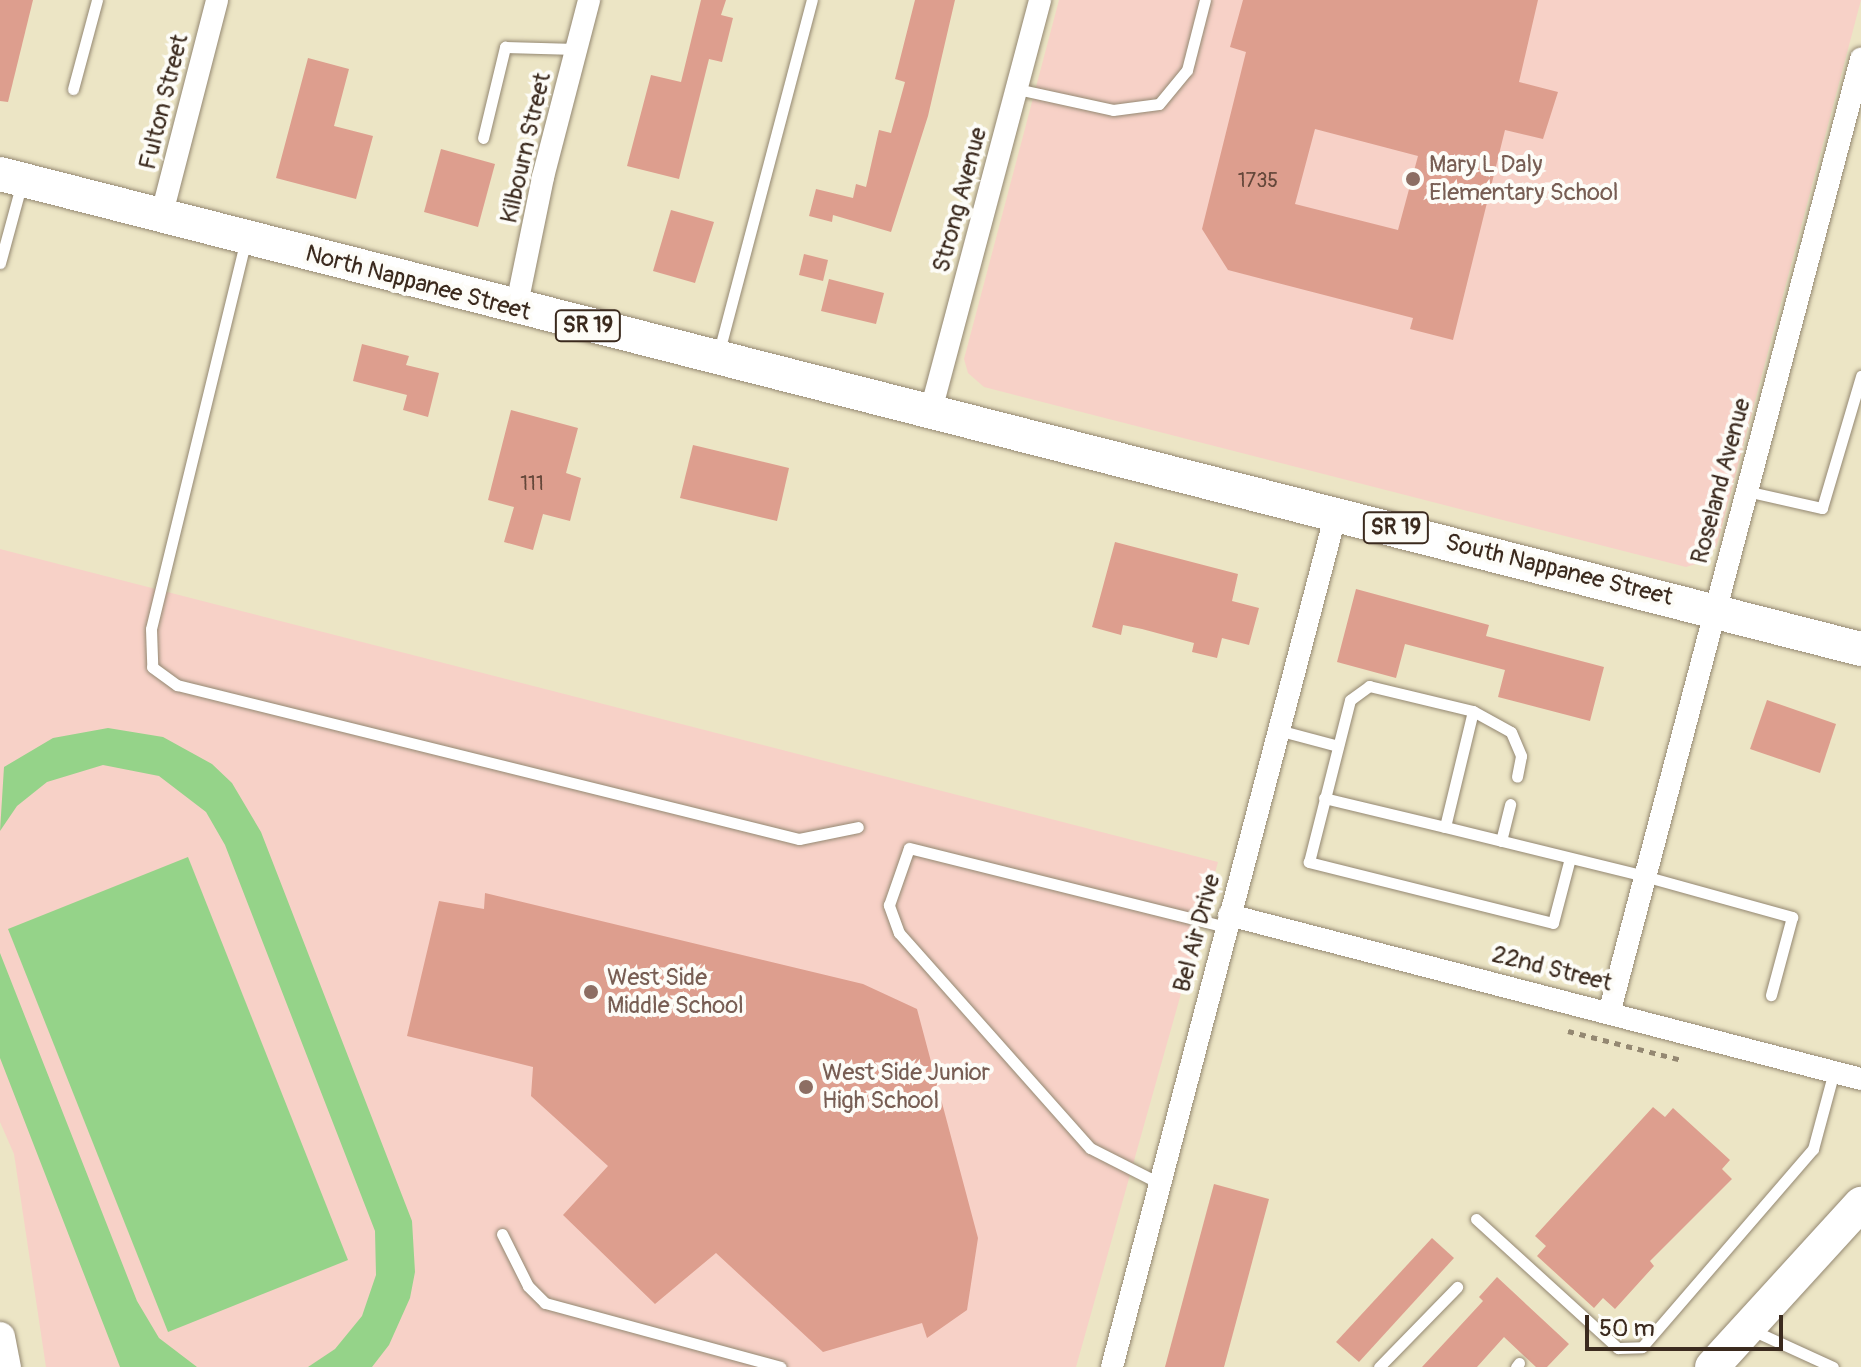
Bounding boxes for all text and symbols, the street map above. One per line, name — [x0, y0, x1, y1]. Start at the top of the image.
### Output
street label: Fulton Street — [133, 31, 195, 173]
street label: Kilbourn Street — [495, 70, 557, 226]
street label: Strong Avenue — [927, 124, 993, 276]
place label: Mary L Daly Elementary School — [1429, 151, 1619, 207]
house number: 1735 — [1238, 168, 1278, 192]
marker: Mary L Daly Elementary School — [1404, 170, 1422, 188]
street label: North Nappanee Street — [302, 239, 534, 327]
road number: SR 19 — [554, 308, 622, 344]
street label: Roseland Avenue — [1685, 395, 1757, 567]
house number: 111 — [520, 471, 544, 495]
road number: SR 19 — [1362, 510, 1430, 546]
street label: South Nappanee Street — [1442, 528, 1676, 612]
street label: Bel Air Drive — [1167, 871, 1227, 995]
street label: 22nd Street — [1489, 940, 1615, 998]
place label: West Side Middle School — [607, 964, 744, 1020]
marker: West Side Middle School — [582, 983, 600, 1001]
place label: West Side Junior High School — [822, 1059, 990, 1115]
marker: West Side Junior High School — [797, 1078, 815, 1096]
scale bar — [1589, 1299, 1787, 1349]
text: 50 m — [1599, 1314, 1655, 1343]

